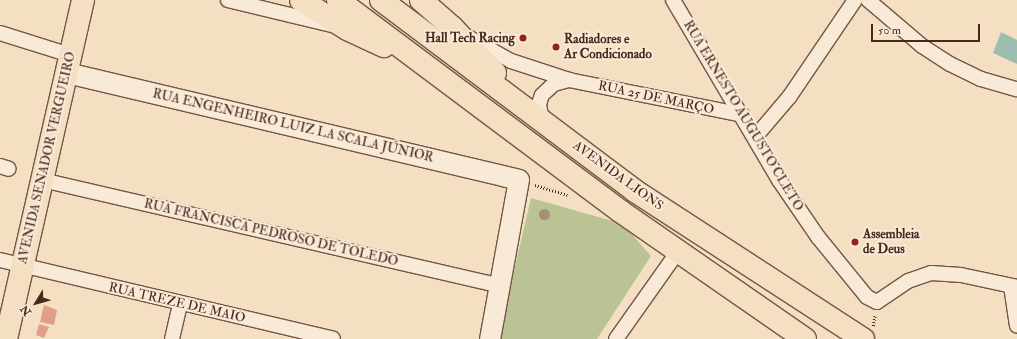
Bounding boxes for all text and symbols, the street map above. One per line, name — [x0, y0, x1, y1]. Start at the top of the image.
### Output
scale bar — [873, 16, 982, 42]
street label: RUA ERNESTO AUGUSTO CLETO — [680, 18, 806, 214]
text: 50 m — [878, 23, 901, 38]
place label: Hall Tech Racing — [425, 30, 515, 46]
place label: Radiadores e Ar Condicionado — [564, 32, 652, 63]
marker: Hall Tech Racing — [518, 33, 528, 43]
marker: Radiadores e Ar Condicionado — [551, 42, 561, 52]
street label: AVENIDA SENADOR VERGUEIRO — [15, 50, 79, 266]
street label: RUA 25 DE MARÇO — [597, 78, 715, 118]
street label: RUA ENGENHEIRO LUIZ LA SCALA JÚNIOR — [151, 86, 435, 166]
street label: AVENIDA LIONS — [570, 138, 666, 214]
street label: RUA FRANCISCA PEDROSO DE TOLEDO — [142, 196, 400, 270]
place label: Assembleia de Deus — [863, 227, 919, 258]
marker: Assembleia de Deus — [850, 237, 860, 247]
street label: RUA TREZE DE MAIO — [107, 280, 247, 326]
north arrow — [16, 283, 56, 323]
text: N — [18, 303, 34, 318]

